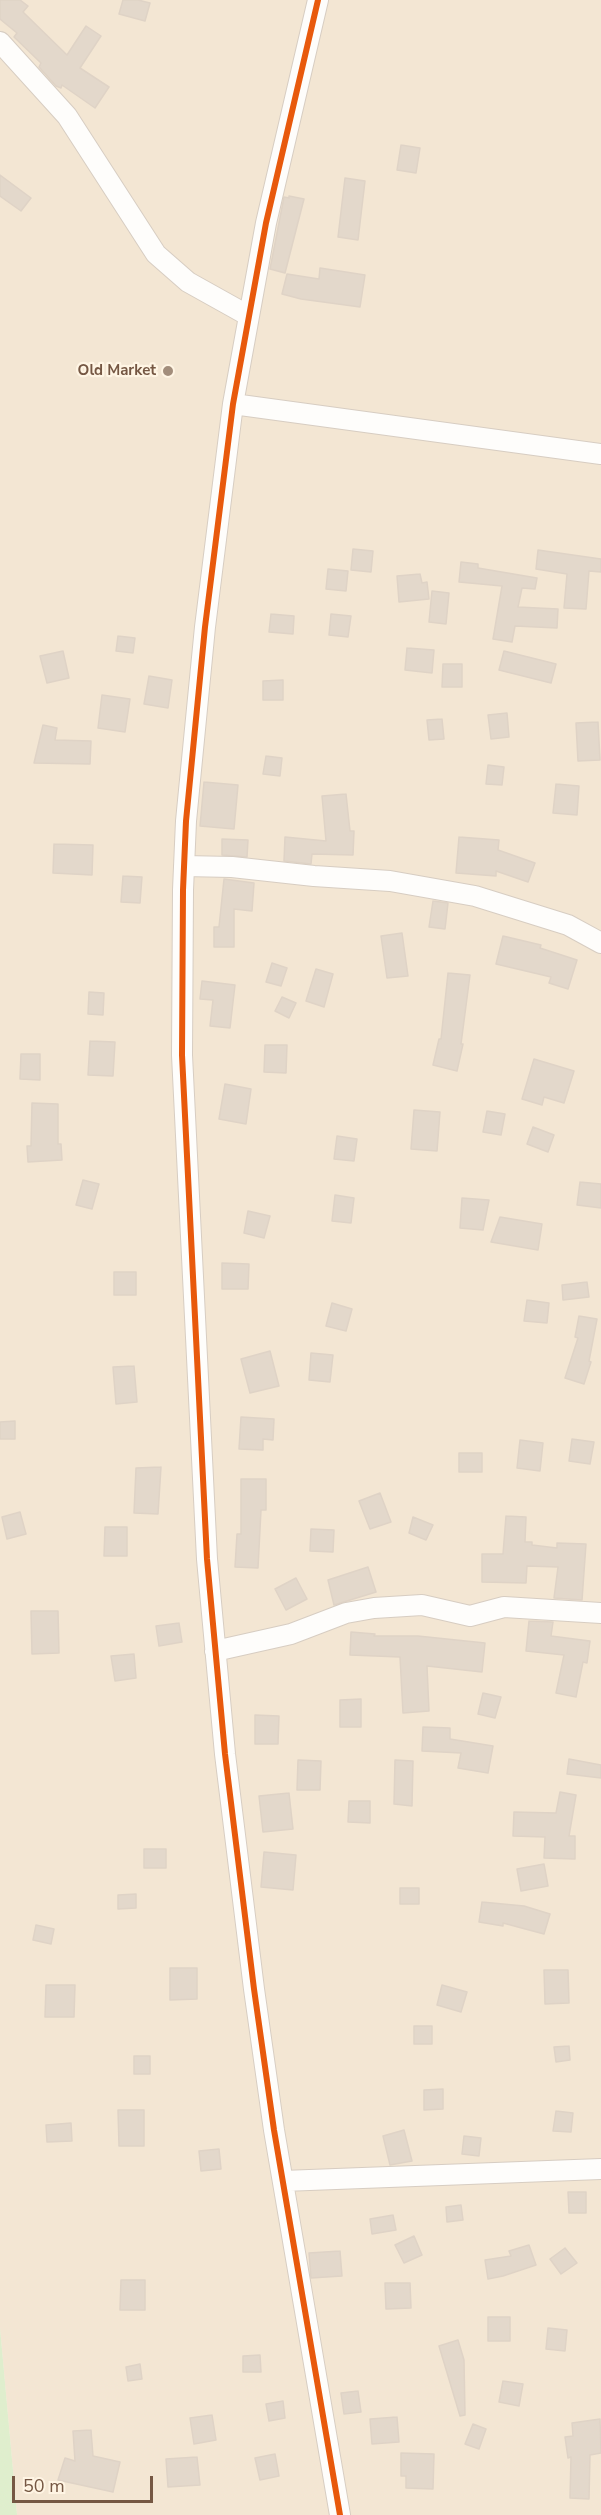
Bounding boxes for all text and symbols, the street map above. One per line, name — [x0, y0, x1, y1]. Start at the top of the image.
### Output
place label: Old Market — [78, 362, 156, 380]
marker: Old Market — [161, 364, 175, 378]
scale bar — [15, 2464, 156, 2502]
text: 50 m — [23, 2474, 65, 2498]

